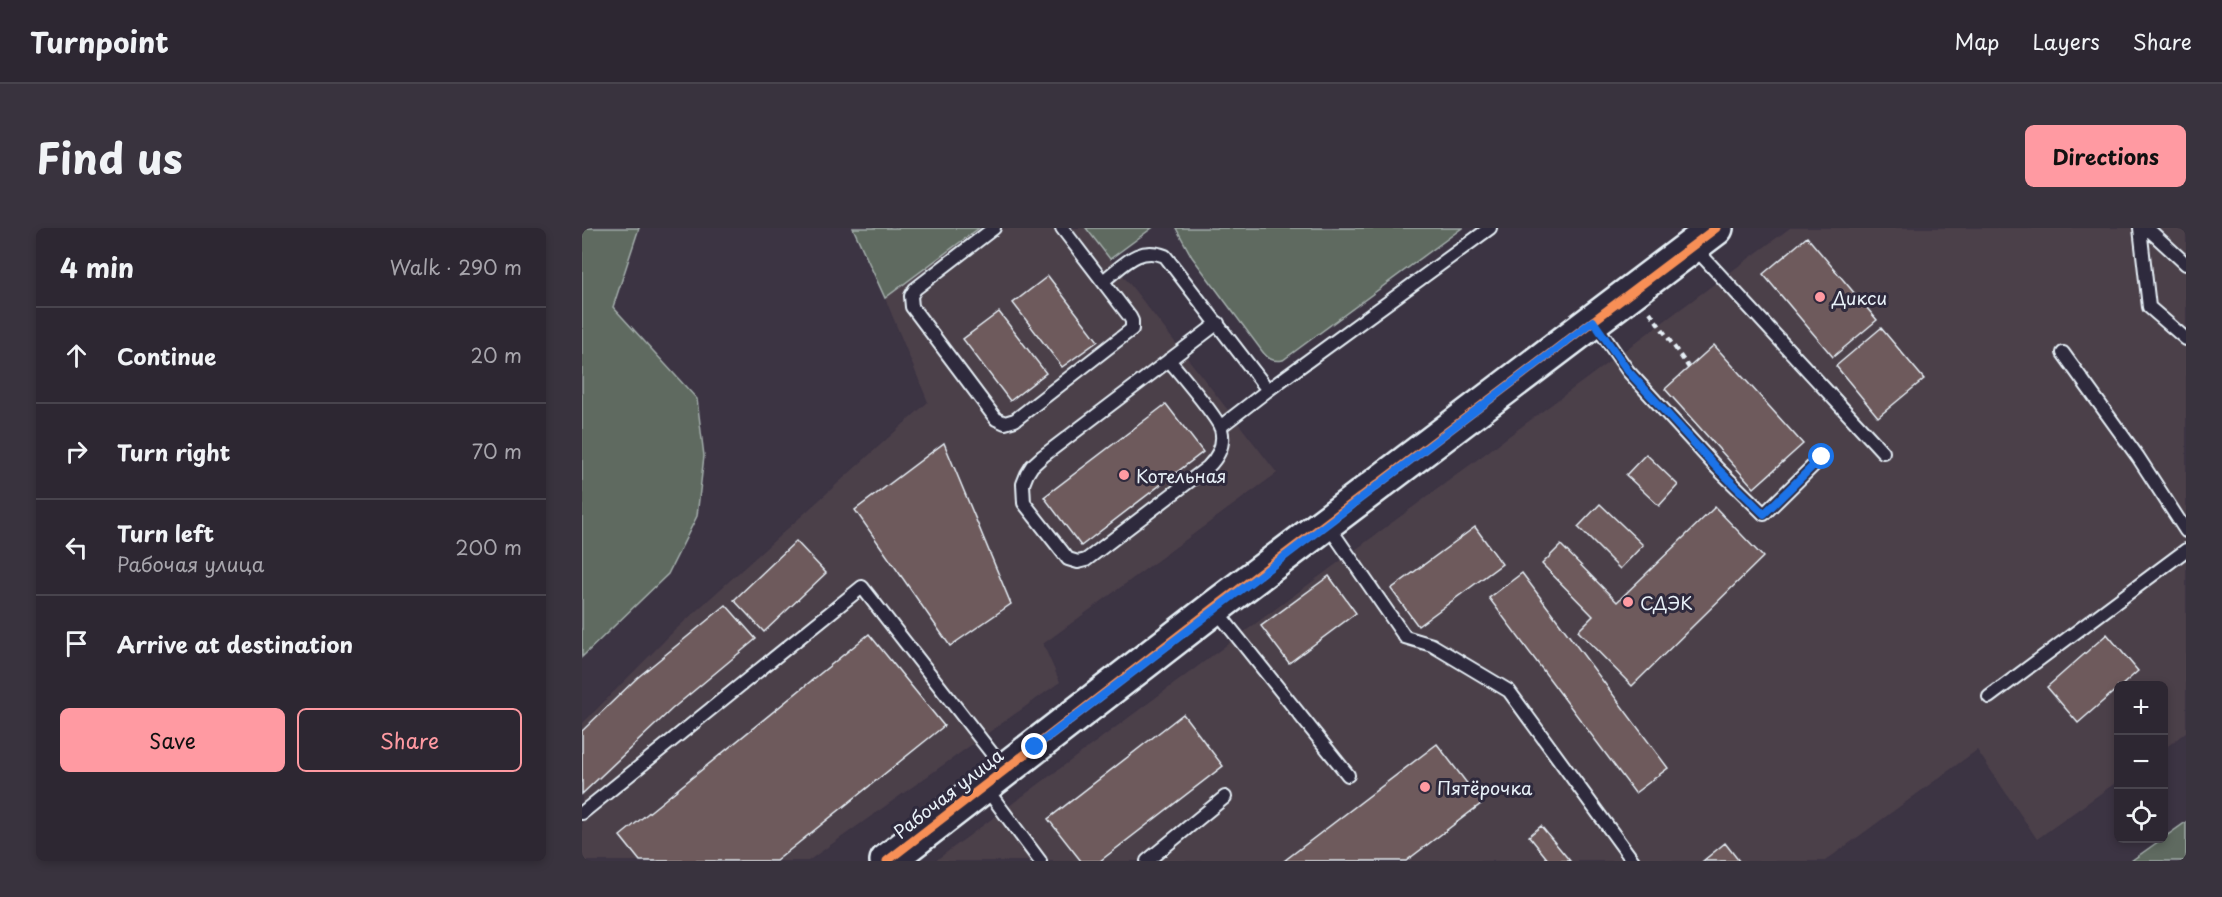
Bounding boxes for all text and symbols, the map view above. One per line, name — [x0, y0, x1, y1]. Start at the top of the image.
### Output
text: Turnpoint — [30, 20, 169, 63]
text: Map — [1955, 25, 1999, 57]
text: Layers — [2032, 25, 2100, 57]
text: Share — [2133, 25, 2192, 57]
text: Find us — [36, 125, 183, 188]
button: Directions — [2025, 125, 2186, 187]
text: 4 min — [60, 248, 134, 287]
text: Walk · 290 m — [390, 252, 522, 282]
place label: Дикси — [1831, 284, 1887, 311]
marker: Дикси — [1813, 290, 1827, 304]
icon: ahead — [60, 339, 93, 372]
text: Continue — [117, 339, 216, 372]
text: 20 m — [470, 340, 522, 370]
icon: right — [60, 435, 93, 468]
text: Turn right — [117, 435, 230, 468]
text: 70 m — [472, 436, 522, 466]
route start — [1808, 443, 1834, 469]
place label: Котельная — [1136, 462, 1227, 489]
marker: Котельная — [1117, 468, 1131, 482]
text: Turn left — [117, 516, 214, 549]
icon: left — [60, 531, 93, 564]
text: 200 m — [455, 532, 522, 562]
text: Рабочая улица — [117, 549, 264, 579]
place label: СДЭК — [1640, 589, 1693, 616]
marker: СДЭК — [1621, 595, 1635, 609]
icon: arrive — [60, 627, 93, 660]
text: Arrive at destination — [117, 627, 353, 660]
map controls — [2114, 681, 2168, 843]
button: + — [2114, 681, 2168, 735]
button: Save — [60, 708, 285, 772]
button: Share — [297, 708, 522, 772]
route end — [1021, 733, 1047, 759]
button: − — [2114, 735, 2168, 789]
street label: Рабочая улица — [887, 741, 1009, 844]
place label: Пятёрочка — [1437, 774, 1533, 801]
marker: Пятёрочка — [1418, 780, 1432, 794]
button: locate — [2114, 789, 2168, 843]

